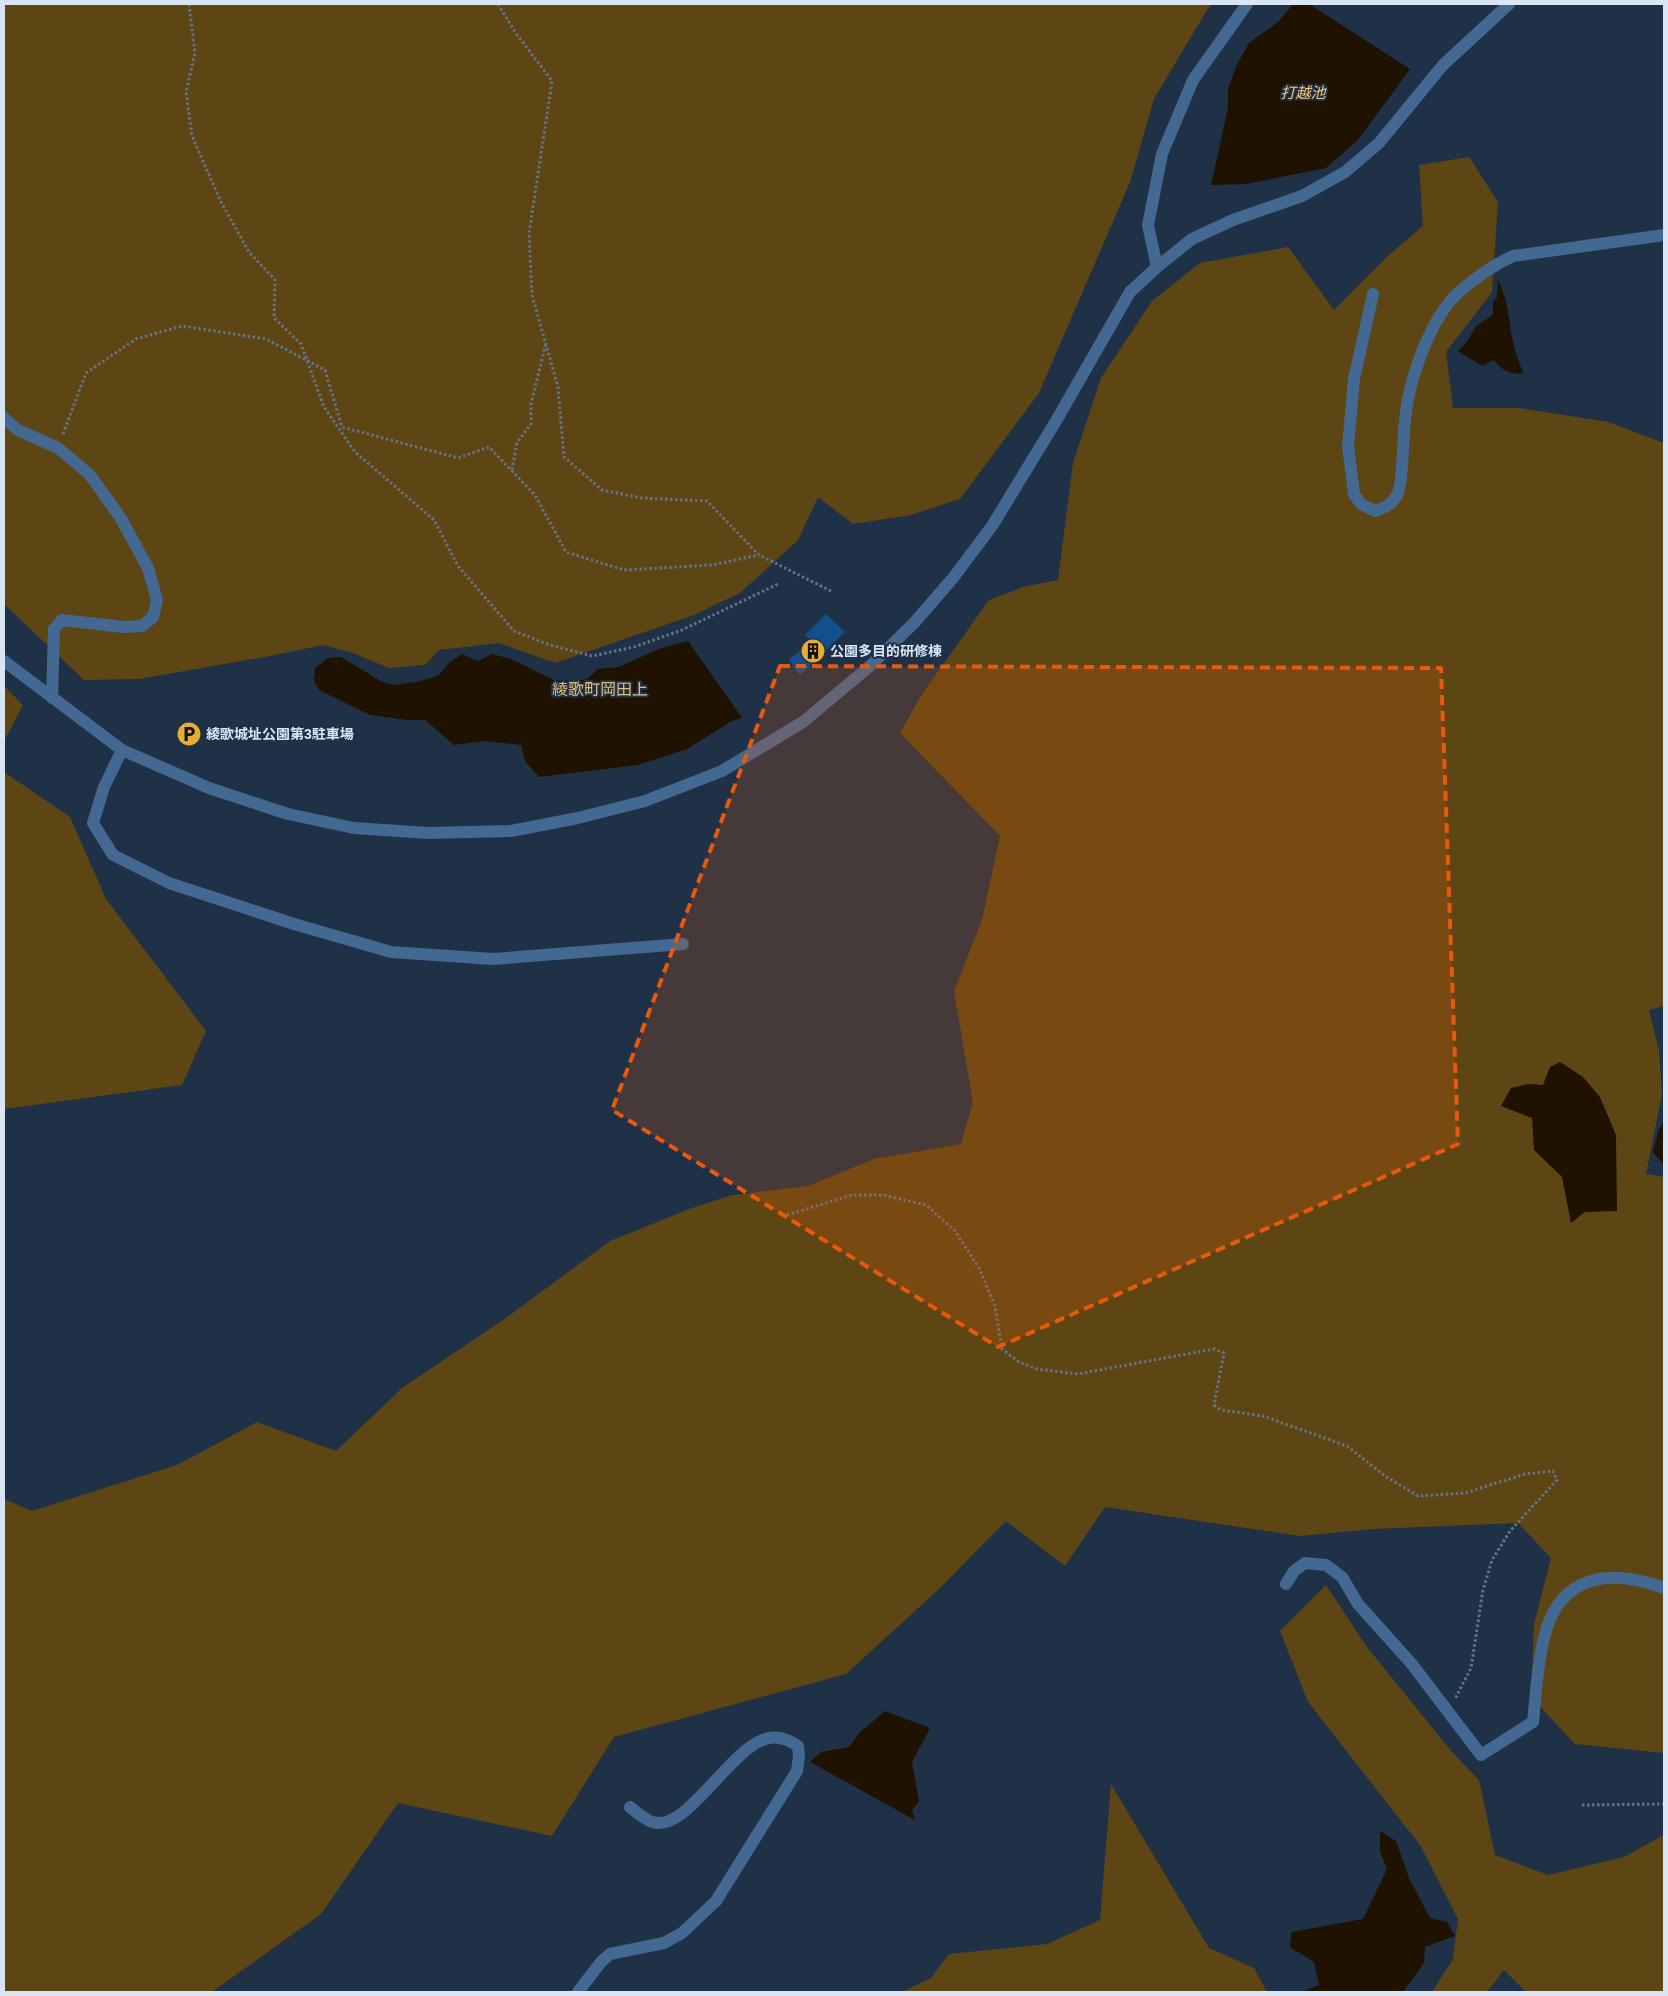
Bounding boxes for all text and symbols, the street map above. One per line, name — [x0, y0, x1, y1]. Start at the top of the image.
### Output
water label: 打越池 — [1280, 84, 1327, 101]
building icon: 公園多目的研修棟 — [800, 638, 826, 664]
place label: 公園多目的研修棟 — [830, 643, 942, 659]
district label: 綾歌町岡田上 — [552, 681, 648, 698]
parking icon: 綾歌城址公園第3駐車場 — [176, 721, 202, 747]
place label: 綾歌城址公園第3駐車場 — [206, 726, 354, 742]

